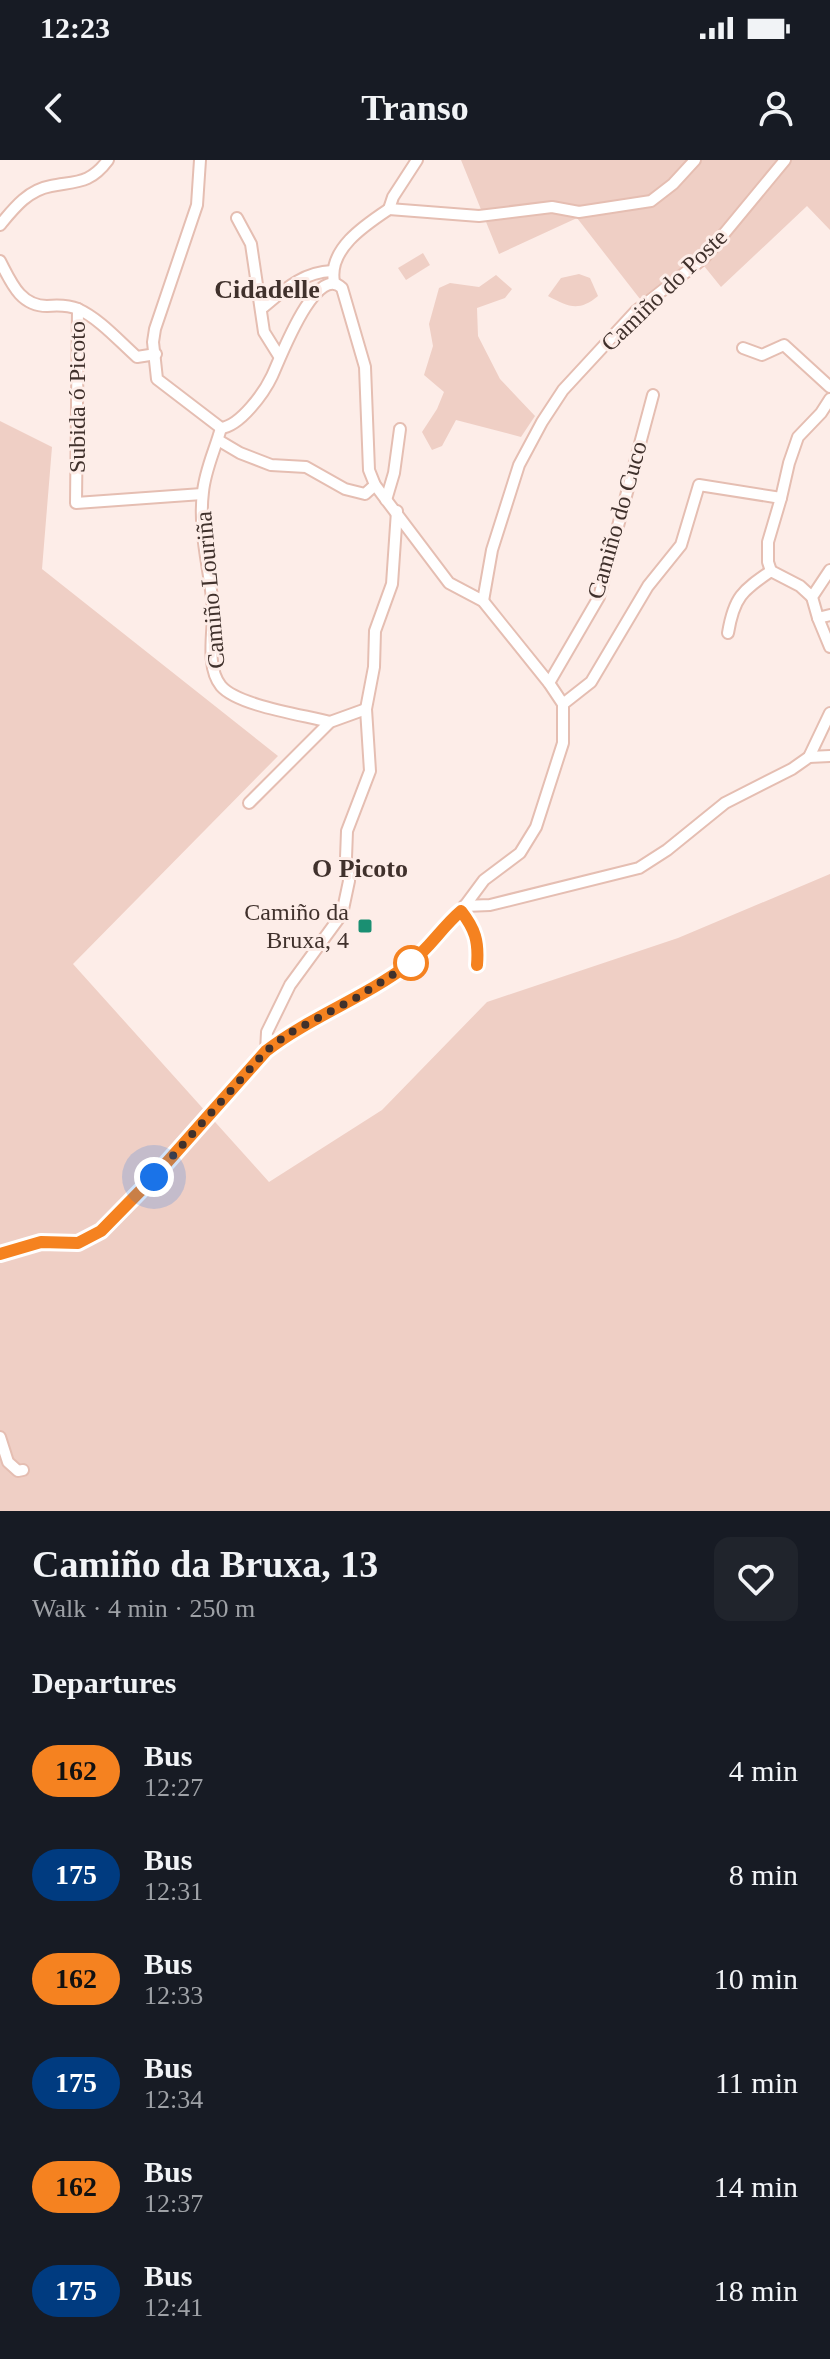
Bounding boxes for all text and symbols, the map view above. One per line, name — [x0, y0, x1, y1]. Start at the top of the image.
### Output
text: 12:23 — [40, 11, 110, 44]
icon: back — [32, 86, 76, 130]
icon: person — [754, 86, 798, 130]
text: Transo — [361, 88, 469, 128]
street label: Camiño do Poste — [596, 224, 732, 356]
district label: Cidadelle — [214, 275, 320, 304]
street label: Subida ó Picoto — [64, 321, 90, 473]
street label: Camiño do Cuco — [582, 438, 652, 602]
street label: Camiño Louriña — [190, 510, 230, 670]
district label: O Picoto — [312, 854, 408, 883]
place label: Camiño da Bruxa, 4 — [244, 899, 349, 953]
marker: Camiño da Bruxa, 4 — [356, 917, 374, 935]
unlabelled marker — [394, 946, 428, 980]
your location — [134, 1157, 174, 1197]
button: heart — [714, 1537, 798, 1621]
text: Camiño da Bruxa, 13 — [32, 1543, 378, 1585]
text: Walk · 4 min · 250 m — [32, 1594, 255, 1623]
text: Departures — [32, 1666, 176, 1699]
text: Bus — [144, 1739, 192, 1772]
text: 4 min — [729, 1754, 798, 1787]
text: 162 — [55, 1755, 97, 1786]
text: 12:27 — [144, 1773, 203, 1802]
text: Bus — [144, 1843, 192, 1876]
text: 8 min — [729, 1858, 798, 1891]
text: 175 — [55, 1859, 97, 1890]
text: 12:31 — [144, 1877, 203, 1906]
text: Bus — [144, 1947, 192, 1980]
text: 10 min — [714, 1962, 798, 1995]
text: 162 — [55, 1963, 97, 1994]
text: 12:33 — [144, 1981, 203, 2010]
text: Bus — [144, 2051, 192, 2084]
text: 11 min — [715, 2066, 798, 2099]
text: 175 — [55, 2067, 97, 2098]
text: 12:34 — [144, 2085, 203, 2114]
text: Bus — [144, 2155, 192, 2188]
text: 14 min — [714, 2170, 798, 2203]
text: 162 — [55, 2171, 97, 2202]
text: 12:37 — [144, 2189, 203, 2218]
text: Bus — [144, 2259, 192, 2292]
text: 18 min — [714, 2274, 798, 2307]
text: 175 — [55, 2275, 97, 2306]
text: 12:41 — [144, 2293, 203, 2322]

